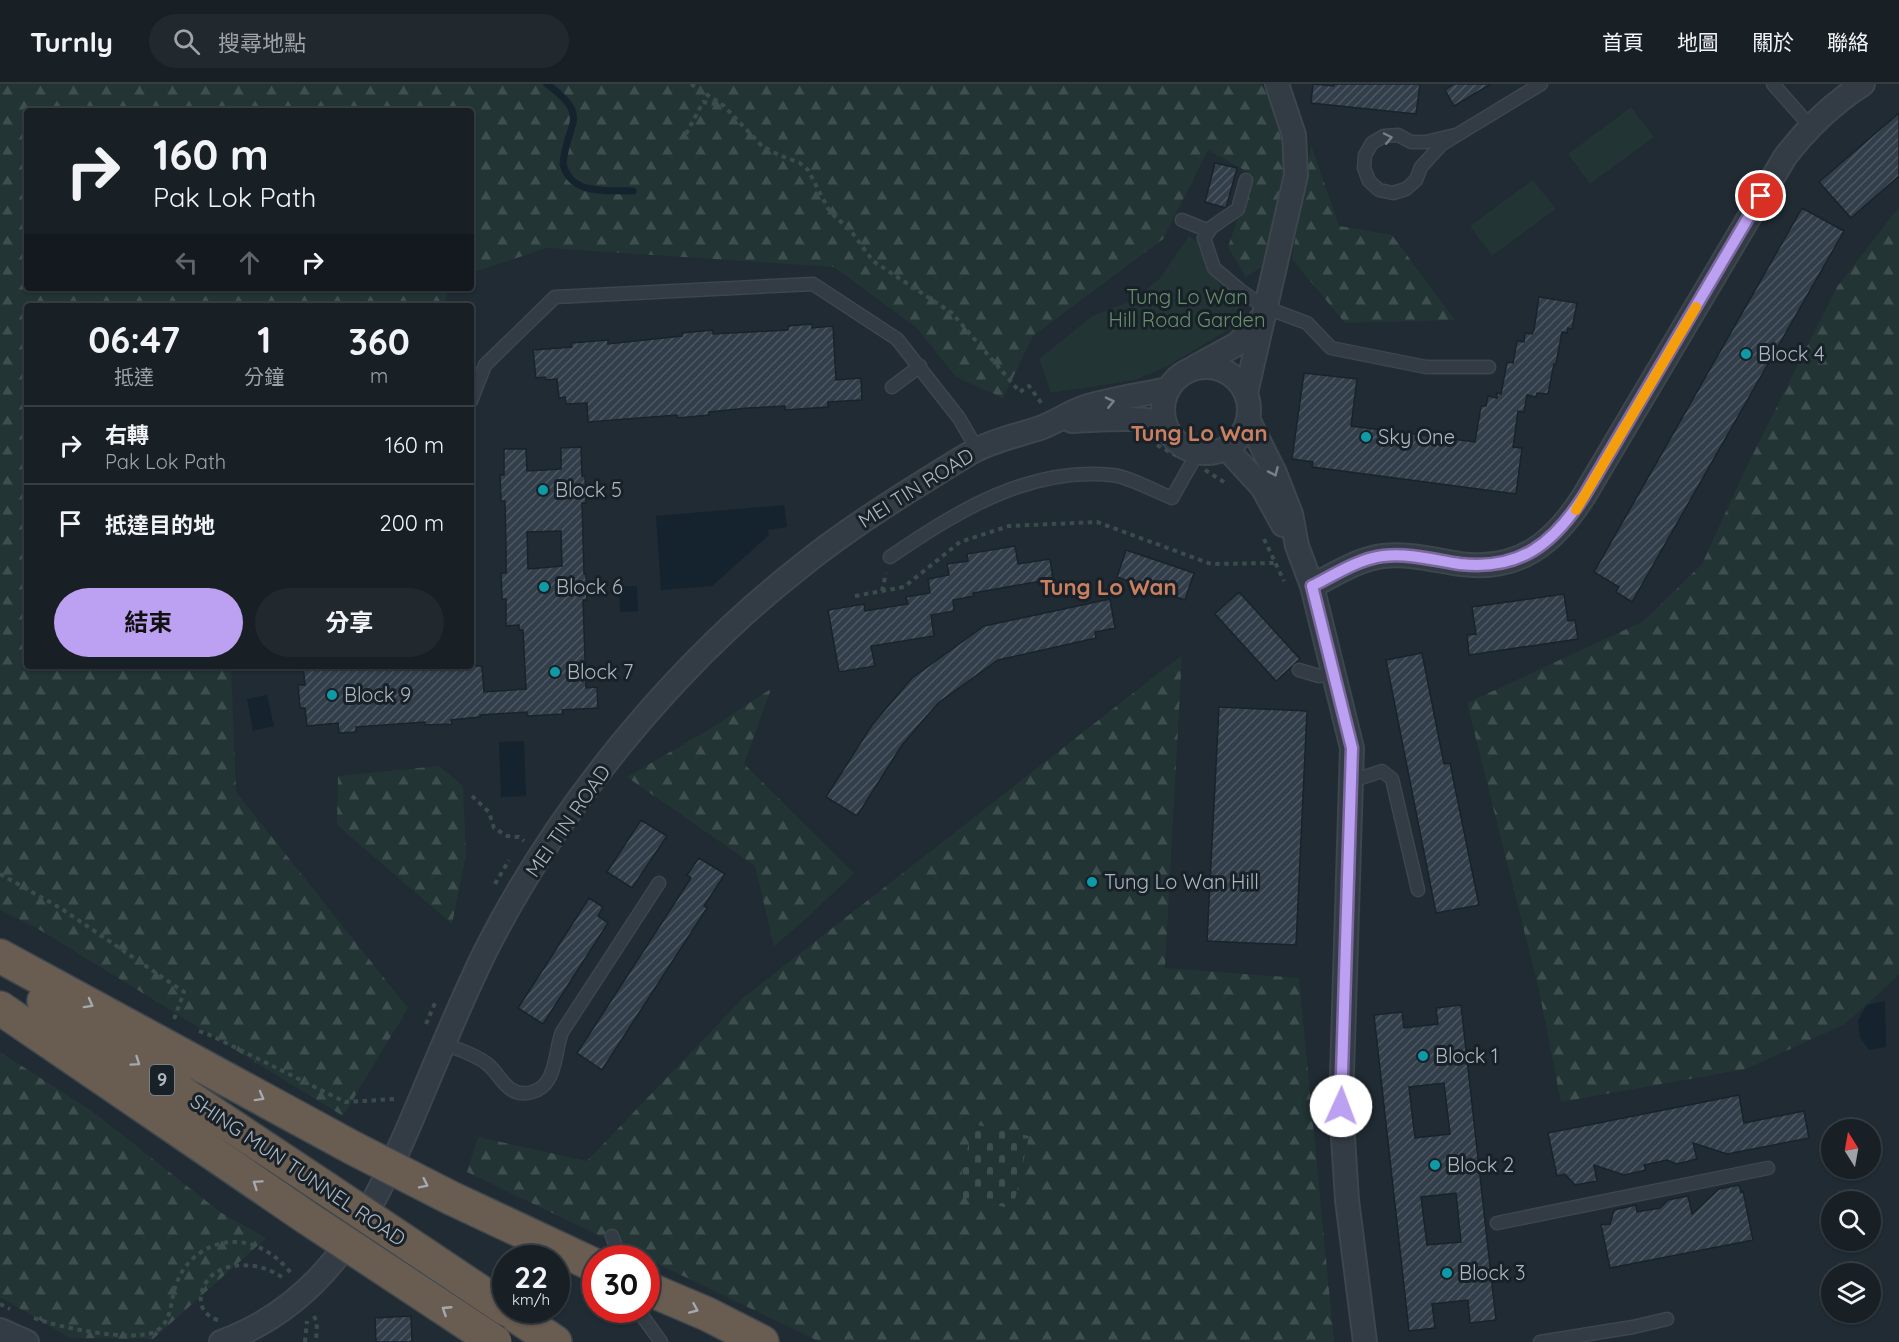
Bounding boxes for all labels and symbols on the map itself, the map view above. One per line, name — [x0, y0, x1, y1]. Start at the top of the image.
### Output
one-way arrow — [1383, 132, 1393, 145]
pin — [1735, 170, 1786, 221]
park label: Tung Lo Wan Hill Road Garden — [1109, 284, 1265, 332]
place label: Block 4 — [1758, 341, 1825, 366]
marker: Block 4 — [1739, 347, 1753, 361]
one-way arrow — [1104, 396, 1114, 409]
district label: Tung Lo Wan — [1130, 419, 1268, 447]
place label: Sky One — [1378, 424, 1455, 449]
marker: Sky One — [1359, 430, 1373, 444]
street label: MEI TIN ROAD — [853, 442, 978, 533]
one-way arrow — [1267, 465, 1279, 476]
place label: Block 5 — [555, 477, 622, 502]
marker: Block 5 — [536, 483, 550, 497]
district label: Tung Lo Wan — [1039, 573, 1177, 601]
place label: Block 6 — [556, 574, 623, 599]
marker: Block 6 — [537, 580, 551, 594]
place label: Block 7 — [567, 659, 633, 684]
marker: Block 7 — [548, 665, 562, 679]
place label: Block 9 — [344, 682, 411, 707]
marker: Block 9 — [325, 688, 339, 702]
street label: MEI TIN ROAD — [520, 760, 615, 882]
place label: Tung Lo Wan Hill — [1104, 869, 1259, 894]
marker: Tung Lo Wan Hill — [1085, 875, 1099, 889]
one-way arrow — [82, 997, 93, 1008]
place label: Block 1 — [1435, 1043, 1498, 1068]
marker: Block 1 — [1416, 1049, 1430, 1063]
one-way arrow — [130, 1055, 140, 1067]
road number: 9 — [150, 1065, 174, 1095]
position arrow — [1309, 1074, 1373, 1138]
street label: SHING MUN TUNNEL ROAD — [186, 1088, 411, 1251]
one-way arrow — [254, 1090, 264, 1101]
north arrow — [1821, 1119, 1881, 1179]
place label: Block 2 — [1447, 1152, 1514, 1177]
marker: Block 2 — [1428, 1158, 1442, 1172]
one-way arrow — [417, 1177, 428, 1189]
one-way arrow — [253, 1180, 264, 1191]
speed limit sign: 30 — [582, 1245, 660, 1323]
place label: Block 3 — [1459, 1260, 1525, 1285]
marker: Block 3 — [1440, 1266, 1454, 1280]
one-way arrow — [688, 1301, 699, 1313]
one-way arrow — [442, 1306, 453, 1317]

